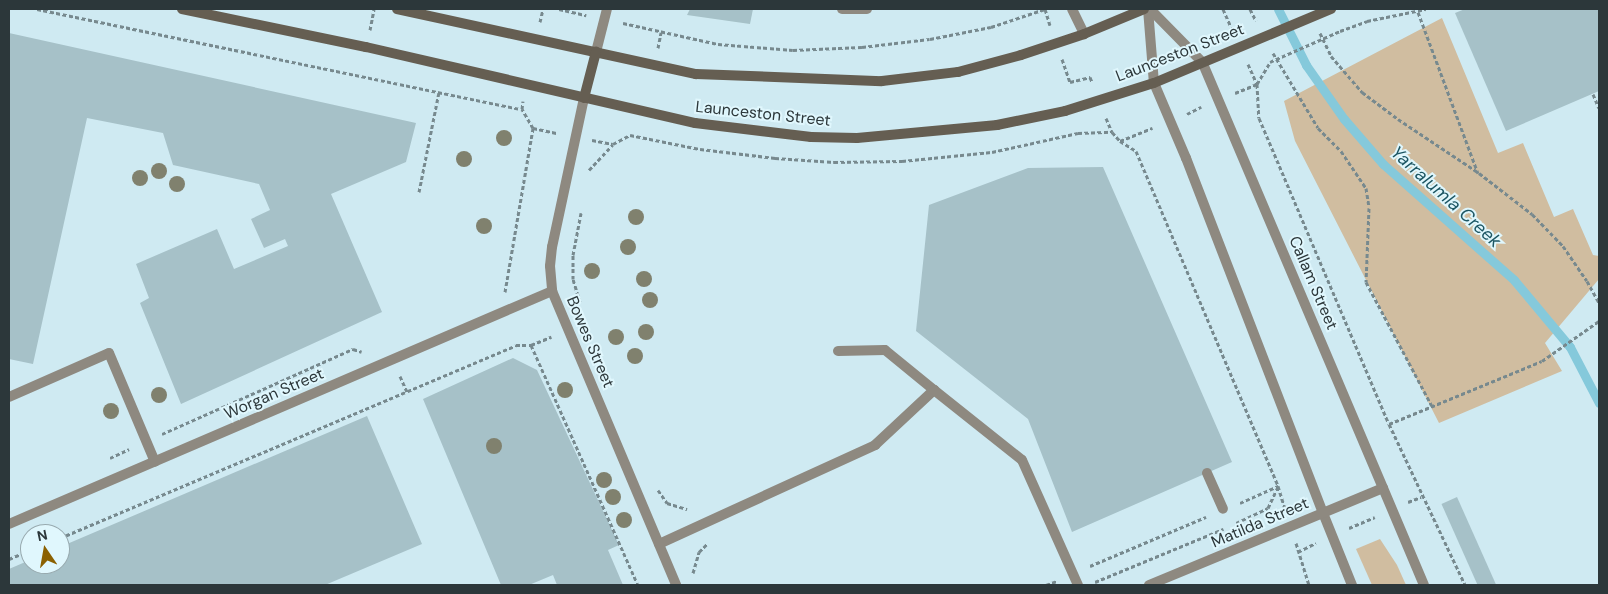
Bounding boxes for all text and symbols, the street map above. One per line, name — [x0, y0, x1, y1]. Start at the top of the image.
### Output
street label: Launceston Street — [1113, 20, 1247, 86]
street label: Launceston Street — [695, 97, 831, 131]
water label: Yarralumla Creek — [1386, 142, 1506, 252]
street label: Callam Street — [1285, 233, 1341, 333]
street label: Bowes Street — [562, 293, 618, 391]
street label: Worgan Street — [221, 364, 327, 424]
street label: Matilda Street — [1208, 494, 1312, 552]
north arrow — [20, 524, 70, 574]
text: N — [35, 525, 49, 545]

